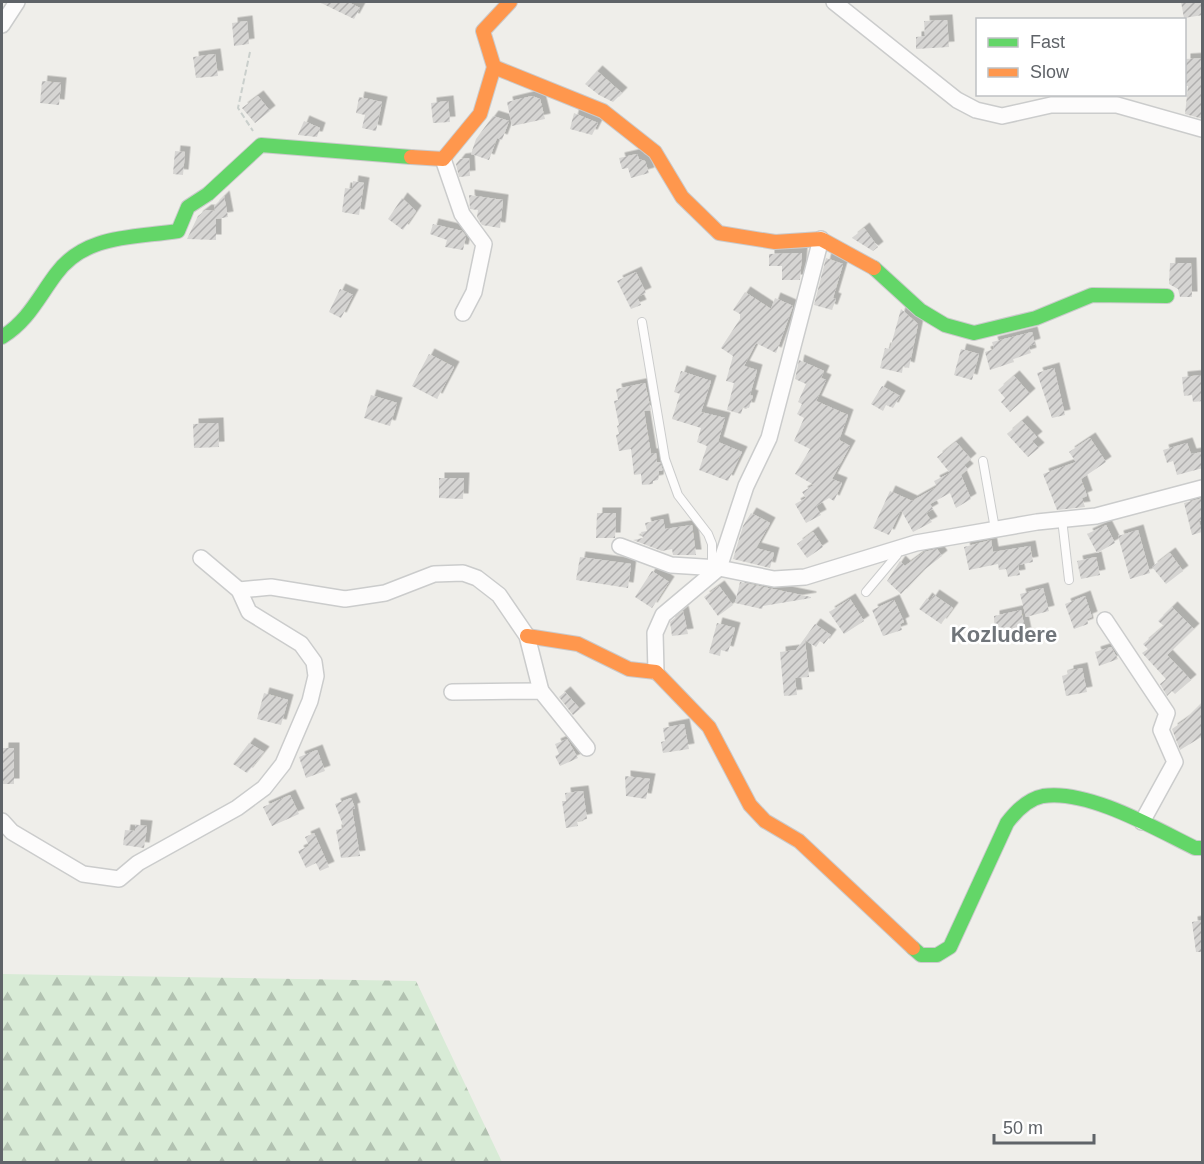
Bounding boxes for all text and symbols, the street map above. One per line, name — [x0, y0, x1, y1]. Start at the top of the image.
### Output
legend — [976, 18, 1186, 96]
text: Fast — [1030, 32, 1065, 52]
text: Slow — [1030, 62, 1070, 82]
district label: Kozludere — [951, 622, 1057, 647]
scale bar — [994, 1107, 1094, 1145]
text: 50 m — [1003, 1118, 1043, 1138]

